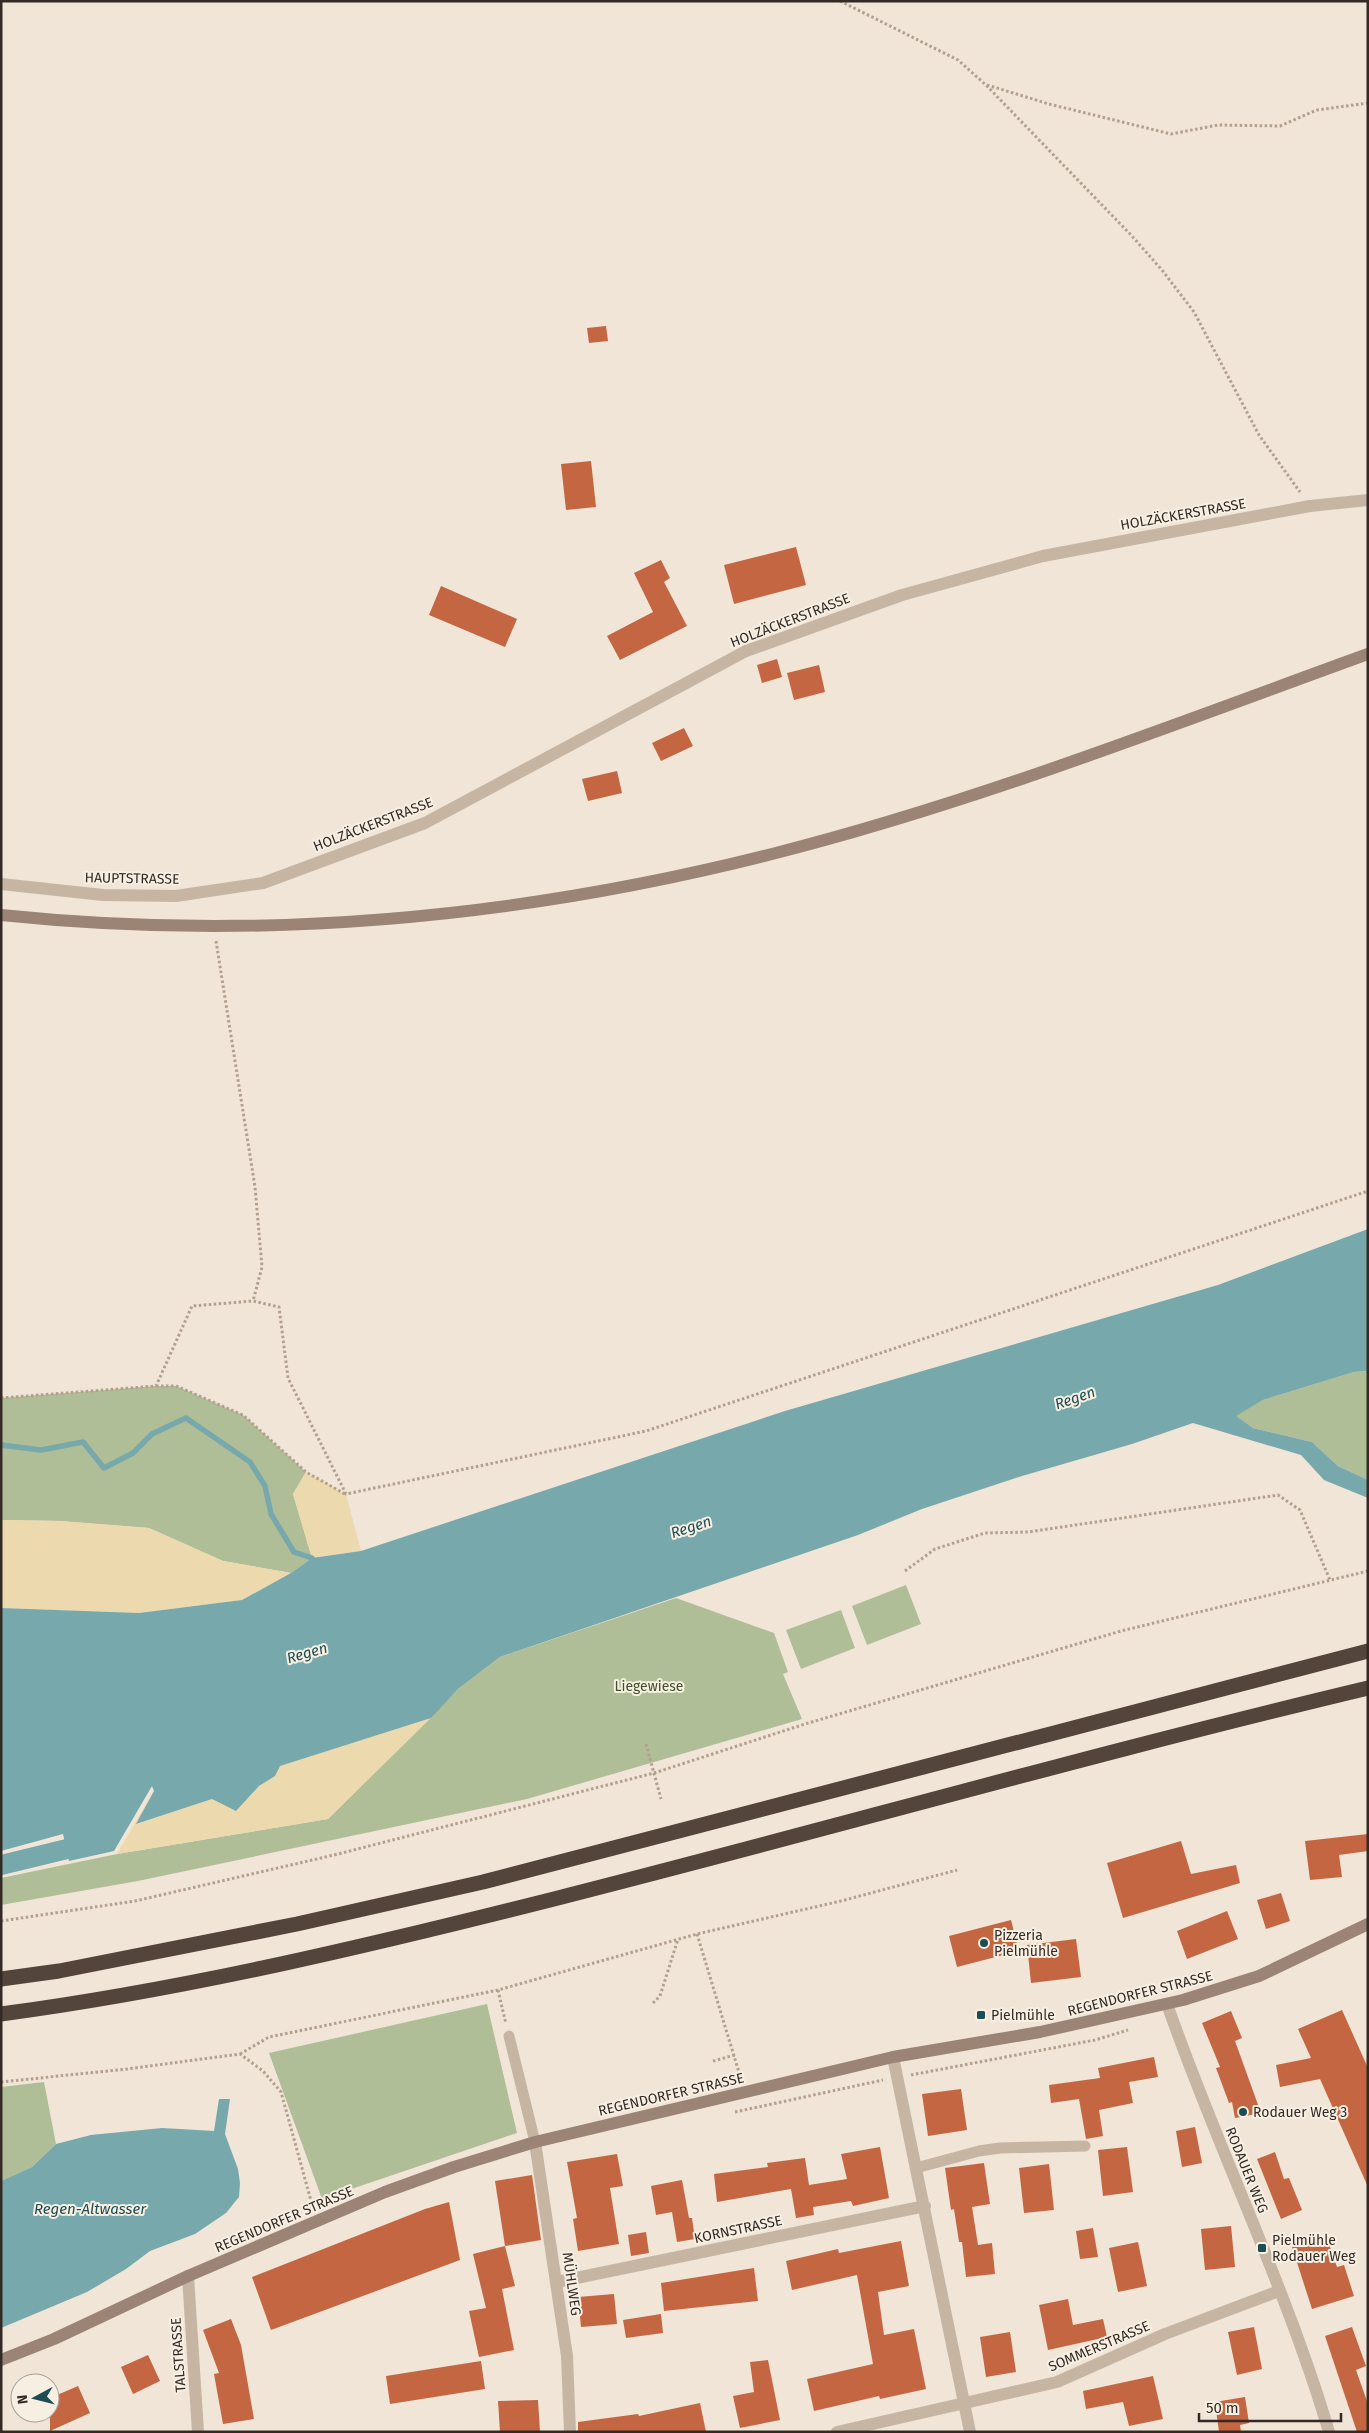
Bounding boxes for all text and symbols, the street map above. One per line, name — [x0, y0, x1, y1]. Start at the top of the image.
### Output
street label: HOLZÄCKERSTRASSE — [1119, 495, 1247, 534]
street label: HOLZÄCKERSTRASSE — [728, 590, 852, 651]
street label: HOLZÄCKERSTRASSE — [311, 794, 435, 855]
street label: HAUPTSTRASSE — [84, 869, 180, 888]
water label: Regen — [1052, 1383, 1098, 1413]
water label: Regen — [668, 1512, 714, 1542]
water label: Regen — [285, 1639, 329, 1667]
park label: Liegewiese — [614, 1678, 684, 1695]
place label: Pizzeria Pielmühle — [994, 1927, 1058, 1960]
marker: Pizzeria Pielmühle — [978, 1937, 990, 1949]
street label: REGENDORFER STRASSE — [1066, 1967, 1214, 2020]
place label: Pielmühle — [991, 2007, 1055, 2024]
marker: Pielmühle — [975, 2009, 987, 2021]
street label: REGENDORFER STRASSE — [597, 2069, 746, 2120]
place label: Rodauer Weg 3 — [1253, 2104, 1347, 2121]
marker: Rodauer Weg 3 — [1237, 2106, 1249, 2118]
street label: RODAUER WEG — [1222, 2125, 1272, 2216]
street label: REGENDORFER STRASSE — [212, 2183, 356, 2256]
water label: Regen-Altwasser — [34, 2200, 147, 2218]
street label: KORNSTRASSE — [693, 2212, 784, 2247]
place label: Pielmühle Rodauer Weg — [1272, 2232, 1356, 2265]
marker: Pielmühle Rodauer Weg — [1256, 2242, 1268, 2254]
street label: MÜHLWEG — [559, 2251, 585, 2317]
street label: TALSTRASSE — [167, 2317, 190, 2393]
street label: SOMMERSTRASSE — [1046, 2317, 1152, 2375]
north arrow — [10, 2373, 60, 2423]
scale bar — [1199, 2390, 1342, 2422]
text: N — [14, 2394, 32, 2405]
text: 50 m — [1206, 2399, 1239, 2417]

